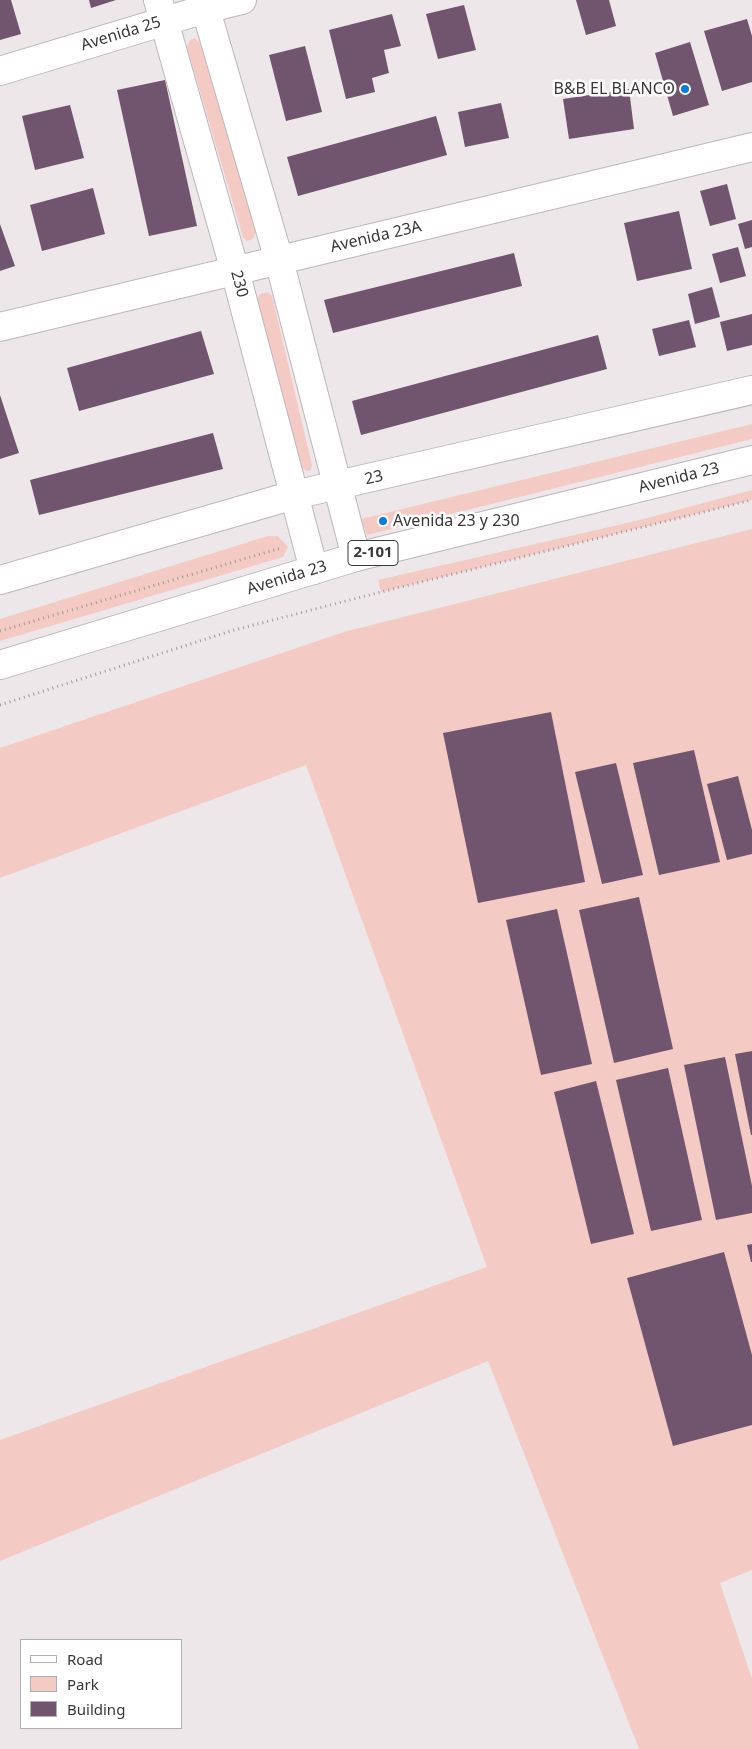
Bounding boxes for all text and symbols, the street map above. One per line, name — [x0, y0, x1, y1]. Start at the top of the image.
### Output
street label: Avenida 25 — [79, 13, 163, 55]
place label: B&B EL BLANCO — [553, 79, 675, 99]
marker: B&B EL BLANCO — [679, 83, 691, 95]
street label: Avenida 23A — [329, 217, 423, 257]
street label: 230 — [226, 268, 252, 300]
street label: Avenida 23 — [637, 459, 721, 497]
street label: 23 — [363, 467, 385, 489]
place label: Avenida 23 y 230 — [393, 511, 520, 531]
marker: Avenida 23 y 230 — [377, 515, 389, 527]
road number: 2-101 — [348, 540, 398, 566]
street label: Avenida 23 — [245, 557, 329, 599]
legend — [20, 1639, 182, 1729]
text: Road — [67, 1649, 103, 1669]
text: Park — [67, 1674, 99, 1694]
text: Building — [67, 1699, 125, 1719]

